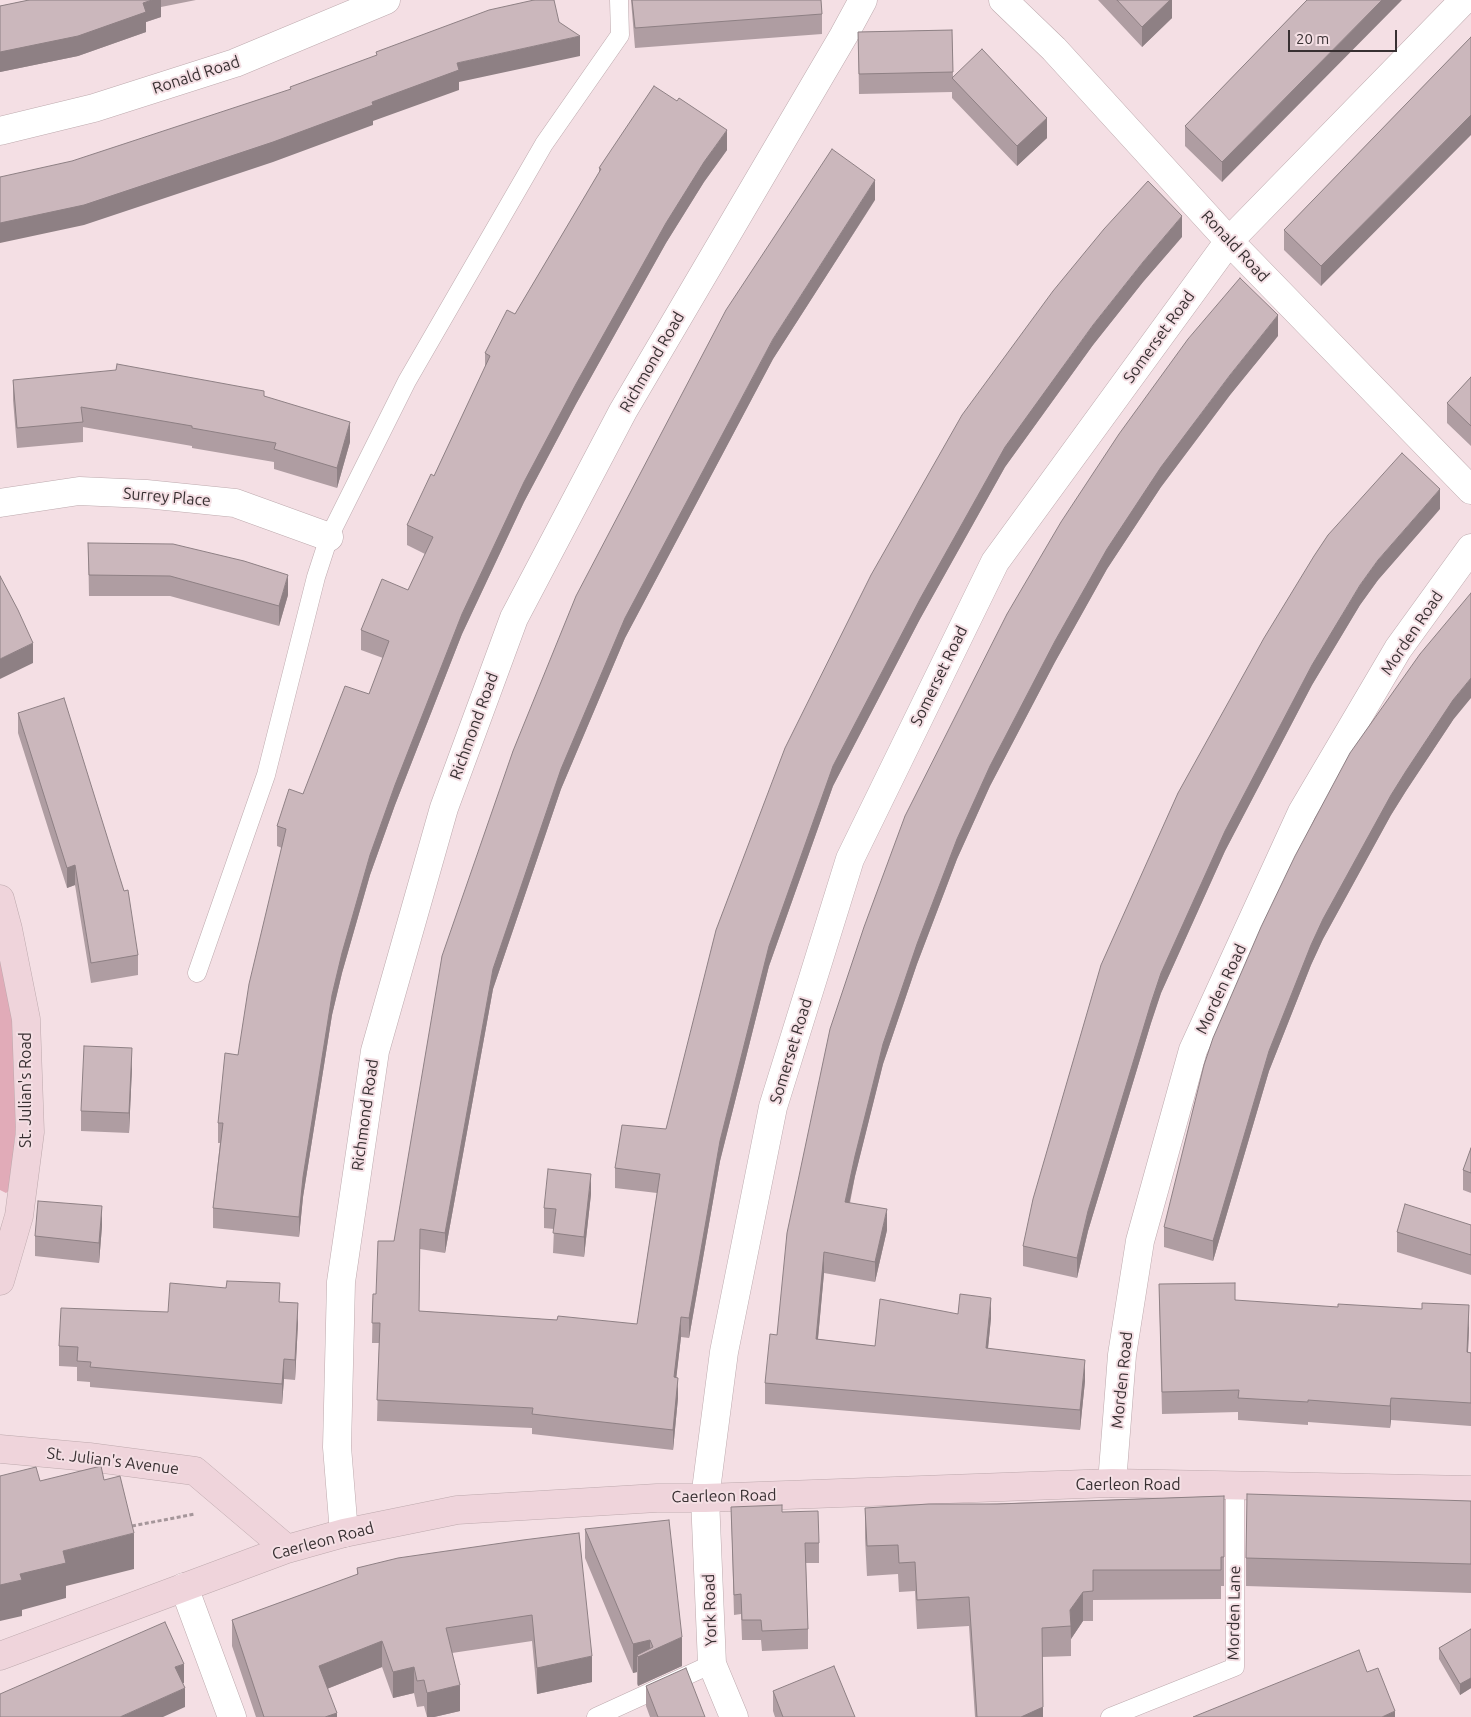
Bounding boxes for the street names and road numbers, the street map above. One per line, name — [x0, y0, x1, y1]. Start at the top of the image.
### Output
street label: Ronald Road — [150, 52, 242, 98]
street label: Ronald Road — [1197, 206, 1273, 286]
street label: Somerset Road — [1119, 287, 1199, 387]
street label: Richmond Road — [616, 308, 688, 416]
street label: Surrey Place — [122, 484, 212, 510]
street label: Morden Road — [1377, 587, 1447, 679]
street label: Somerset Road — [906, 623, 972, 729]
street label: Richmond Road — [446, 670, 502, 782]
street label: Morden Road — [1192, 941, 1250, 1037]
street label: Somerset Road — [766, 996, 816, 1106]
street label: St. Julian's Road — [16, 1032, 36, 1148]
street label: Richmond Road — [348, 1058, 382, 1172]
street label: Morden Road — [1107, 1331, 1137, 1429]
street label: St. Julian's Avenue — [46, 1443, 180, 1479]
street label: Caerleon Road — [1075, 1475, 1181, 1495]
street label: Caerleon Road — [671, 1485, 777, 1507]
street label: Caerleon Road — [270, 1518, 376, 1564]
street label: Morden Lane — [1224, 1566, 1244, 1660]
street label: York Road — [699, 1573, 721, 1647]

